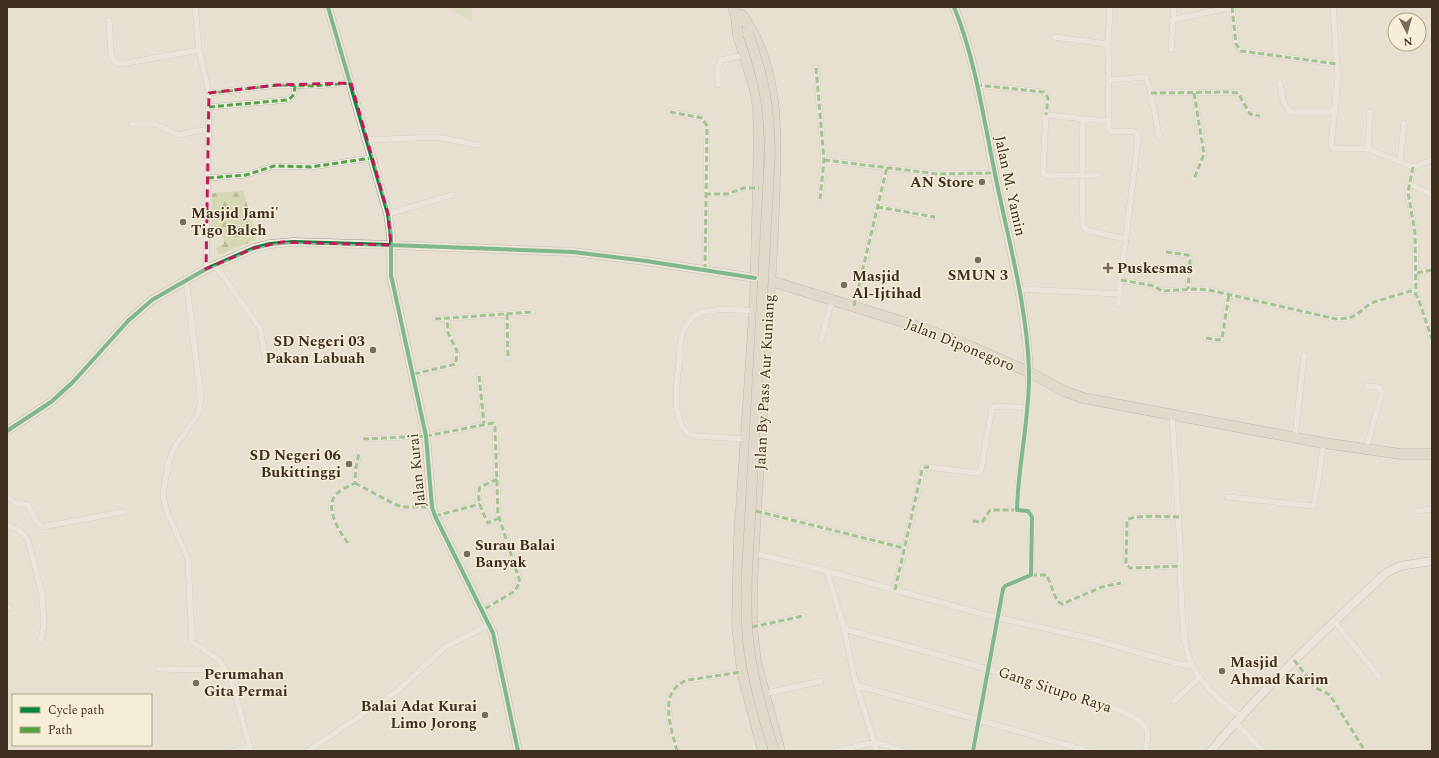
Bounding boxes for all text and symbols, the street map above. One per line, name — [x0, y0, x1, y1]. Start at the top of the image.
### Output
north arrow — [1387, 12, 1427, 52]
text: N — [1403, 33, 1413, 50]
street label: Jalan M. Yamin — [988, 134, 1032, 239]
place label: AN Store — [910, 171, 974, 194]
marker: AN Store — [977, 177, 987, 187]
place label: Masjid Jami' Tigo Baleh — [191, 202, 279, 242]
marker: Masjid Jami' Tigo Baleh — [178, 217, 188, 227]
marker: SMUN 3 — [973, 255, 983, 265]
place label: Puskesmas — [1117, 257, 1193, 280]
marker: Puskesmas — [1102, 262, 1114, 274]
place label: SMUN 3 — [948, 264, 1008, 287]
place label: Masjid Al-Ijtihad — [852, 265, 922, 305]
marker: Masjid Al-Ijtihad — [839, 280, 849, 290]
street label: Jalan By Pass Aur Kuniang — [749, 293, 781, 471]
street label: Jalan Diponegoro — [902, 313, 1018, 377]
place label: SD Negeri 03 Pakan Labuah — [266, 330, 365, 370]
marker: SD Negeri 03 Pakan Labuah — [368, 345, 378, 355]
street label: Jalan Kurai — [402, 432, 432, 508]
place label: SD Negeri 06 Bukittinggi — [250, 444, 341, 484]
marker: SD Negeri 06 Bukittinggi — [344, 459, 354, 469]
place label: Surau Balai Banyak — [475, 534, 555, 574]
marker: Surau Balai Banyak — [462, 549, 472, 559]
place label: Masjid Ahmad Karim — [1230, 651, 1329, 691]
street label: Gang Situpo Raya — [995, 661, 1115, 719]
place label: Perumahan Gita Permai — [204, 663, 288, 703]
marker: Masjid Ahmad Karim — [1217, 666, 1227, 676]
marker: Perumahan Gita Permai — [191, 678, 201, 688]
legend — [12, 694, 152, 746]
place label: Balai Adat Kurai Limo Jorong — [361, 695, 477, 735]
text: Cycle path — [48, 701, 105, 720]
marker: Balai Adat Kurai Limo Jorong — [480, 710, 490, 720]
text: Path — [48, 721, 73, 740]

